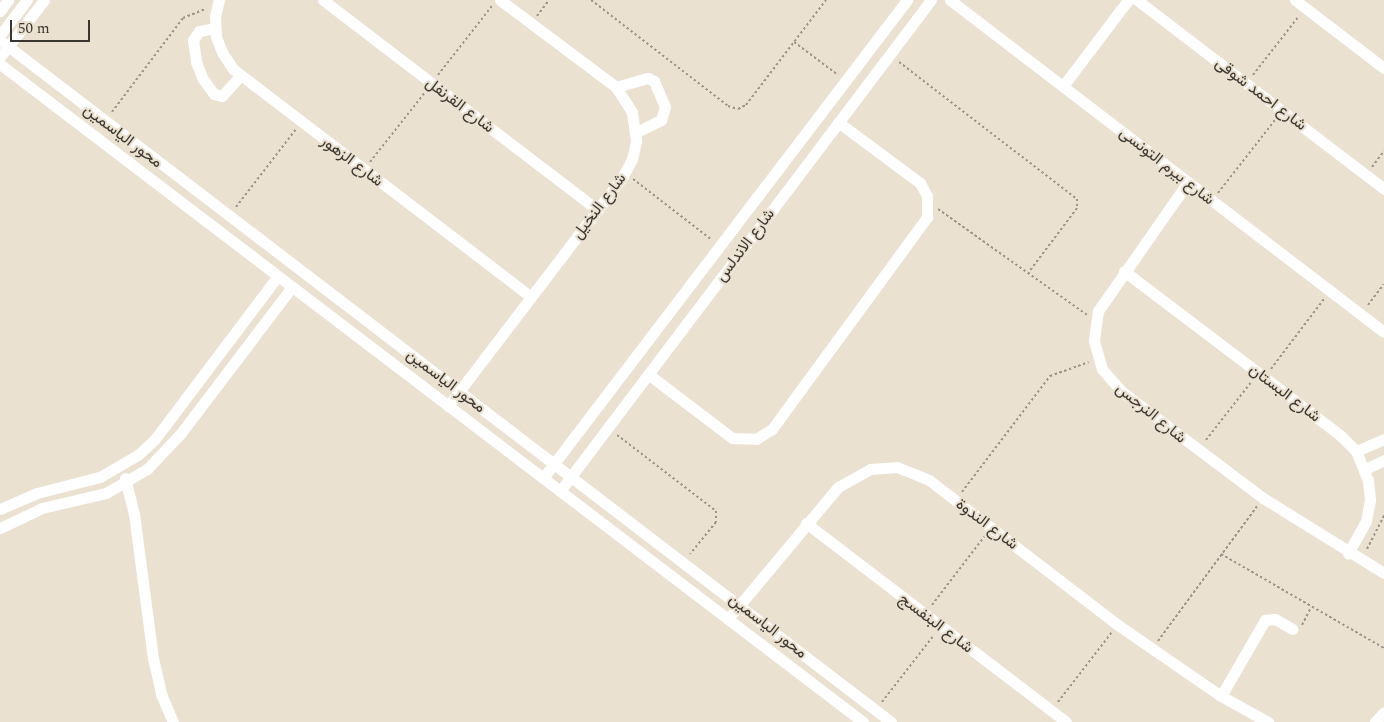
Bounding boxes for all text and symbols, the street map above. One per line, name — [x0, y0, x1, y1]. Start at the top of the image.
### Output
scale bar — [12, 10, 92, 42]
text: 50 m — [18, 17, 50, 40]
street label: شارع احمد شوقى — [1211, 53, 1311, 135]
street label: شارع القرنفل — [422, 73, 498, 137]
street label: محور الياسمين — [80, 100, 166, 172]
street label: شارع بيرم التونسى — [1116, 123, 1218, 209]
street label: شارع الزهور — [317, 131, 387, 191]
street label: شارع النخيل — [568, 169, 630, 243]
street label: شارع الاندلس — [711, 205, 779, 285]
street label: محور الياسمين — [403, 345, 489, 417]
street label: شارع البستان — [1245, 360, 1325, 426]
street label: شارع النرجس — [1112, 379, 1190, 447]
street label: شارع الندوة — [952, 494, 1022, 554]
street label: محور الياسمين — [725, 589, 811, 663]
street label: شارع البنفسج — [895, 589, 977, 657]

